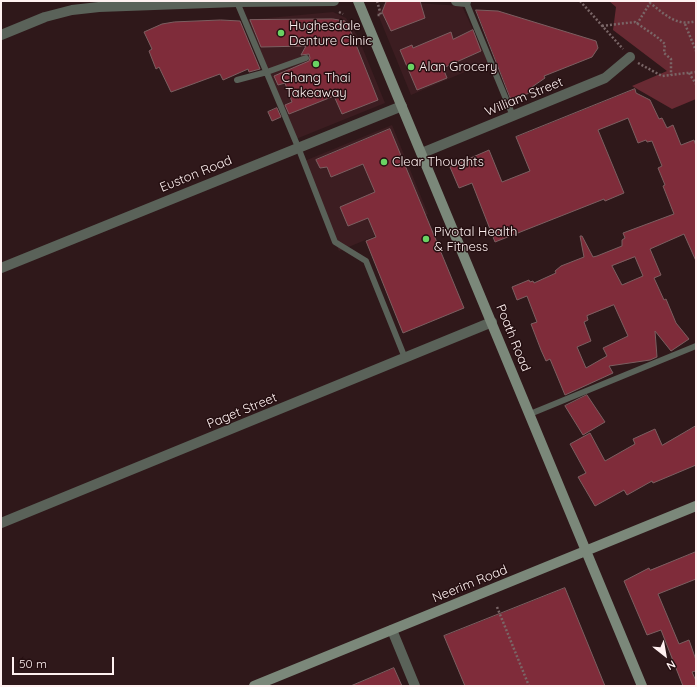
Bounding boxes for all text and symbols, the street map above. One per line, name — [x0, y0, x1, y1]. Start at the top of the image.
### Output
place label: Hughesdale Denture Clinic — [289, 18, 372, 49]
marker: Hughesdale Denture Clinic — [276, 28, 286, 38]
marker: Chang Thai Takeaway — [311, 59, 321, 69]
place label: Alan Grocery — [419, 59, 497, 75]
marker: Alan Grocery — [406, 62, 416, 72]
place label: Chang Thai Takeaway — [282, 70, 350, 101]
street label: William Street — [483, 74, 565, 120]
street label: Euston Road — [158, 152, 234, 196]
place label: Clear Thoughts — [392, 154, 484, 170]
marker: Clear Thoughts — [379, 157, 389, 167]
place label: Pivotal Health & Fitness — [434, 224, 517, 255]
marker: Pivotal Health & Fitness — [421, 234, 431, 244]
street label: Poath Road — [492, 302, 534, 374]
street label: Paget Street — [205, 390, 279, 432]
street label: Neerim Road — [430, 562, 510, 606]
north arrow — [645, 635, 685, 675]
scale bar — [14, 649, 116, 675]
text: 50 m — [19, 656, 47, 671]
text: N — [664, 657, 678, 673]

